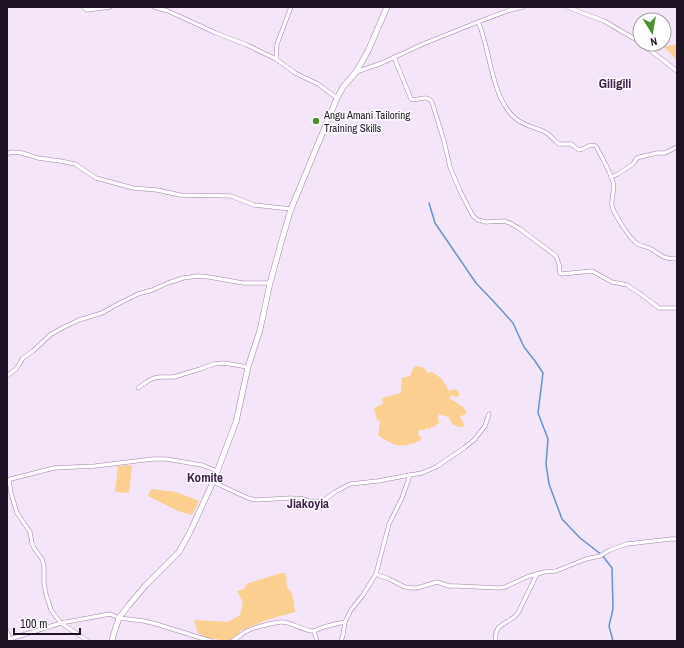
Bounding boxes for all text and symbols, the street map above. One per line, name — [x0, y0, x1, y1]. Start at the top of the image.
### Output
north arrow — [632, 12, 672, 52]
text: N — [649, 34, 658, 49]
district label: Giligili — [599, 75, 631, 92]
place label: Angu Amani Tailoring Training Skills — [323, 108, 410, 135]
marker: Angu Amani Tailoring Training Skills — [311, 116, 321, 126]
district label: Komite — [187, 469, 223, 486]
district label: Jiakoyia — [287, 495, 329, 512]
scale bar — [14, 610, 80, 636]
text: 100 m — [20, 616, 47, 632]

